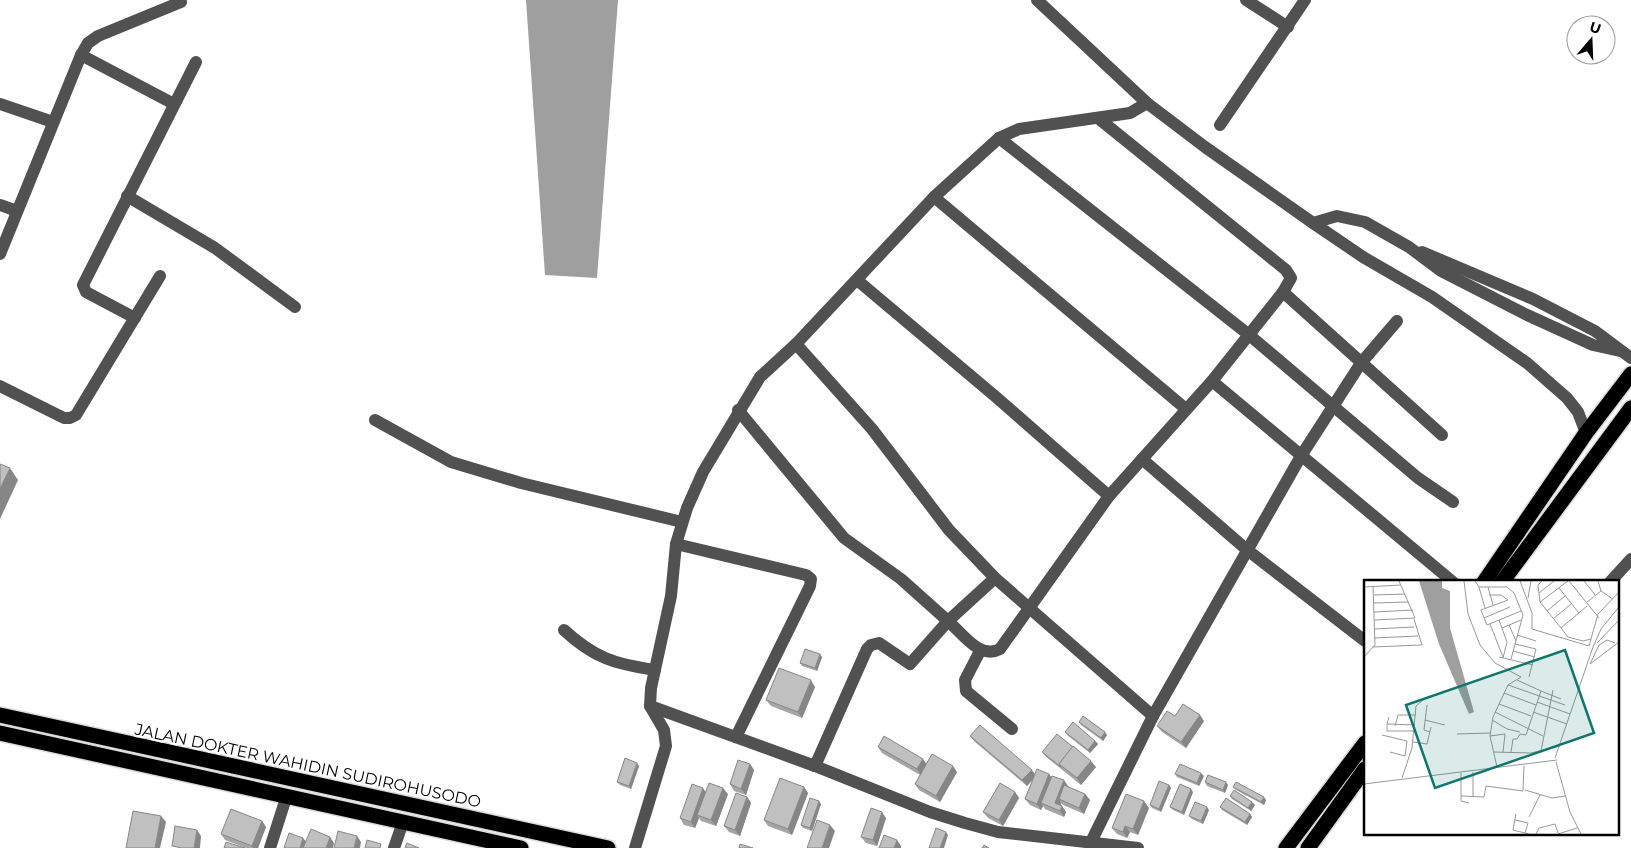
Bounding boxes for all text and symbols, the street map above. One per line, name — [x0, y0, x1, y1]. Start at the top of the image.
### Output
north arrow — [1566, 15, 1616, 65]
text: U — [1587, 17, 1603, 38]
inset map — [1364, 580, 1618, 836]
street label: JALAN DOKTER WAHIDIN SUDIROHUSODO — [132, 719, 483, 812]

